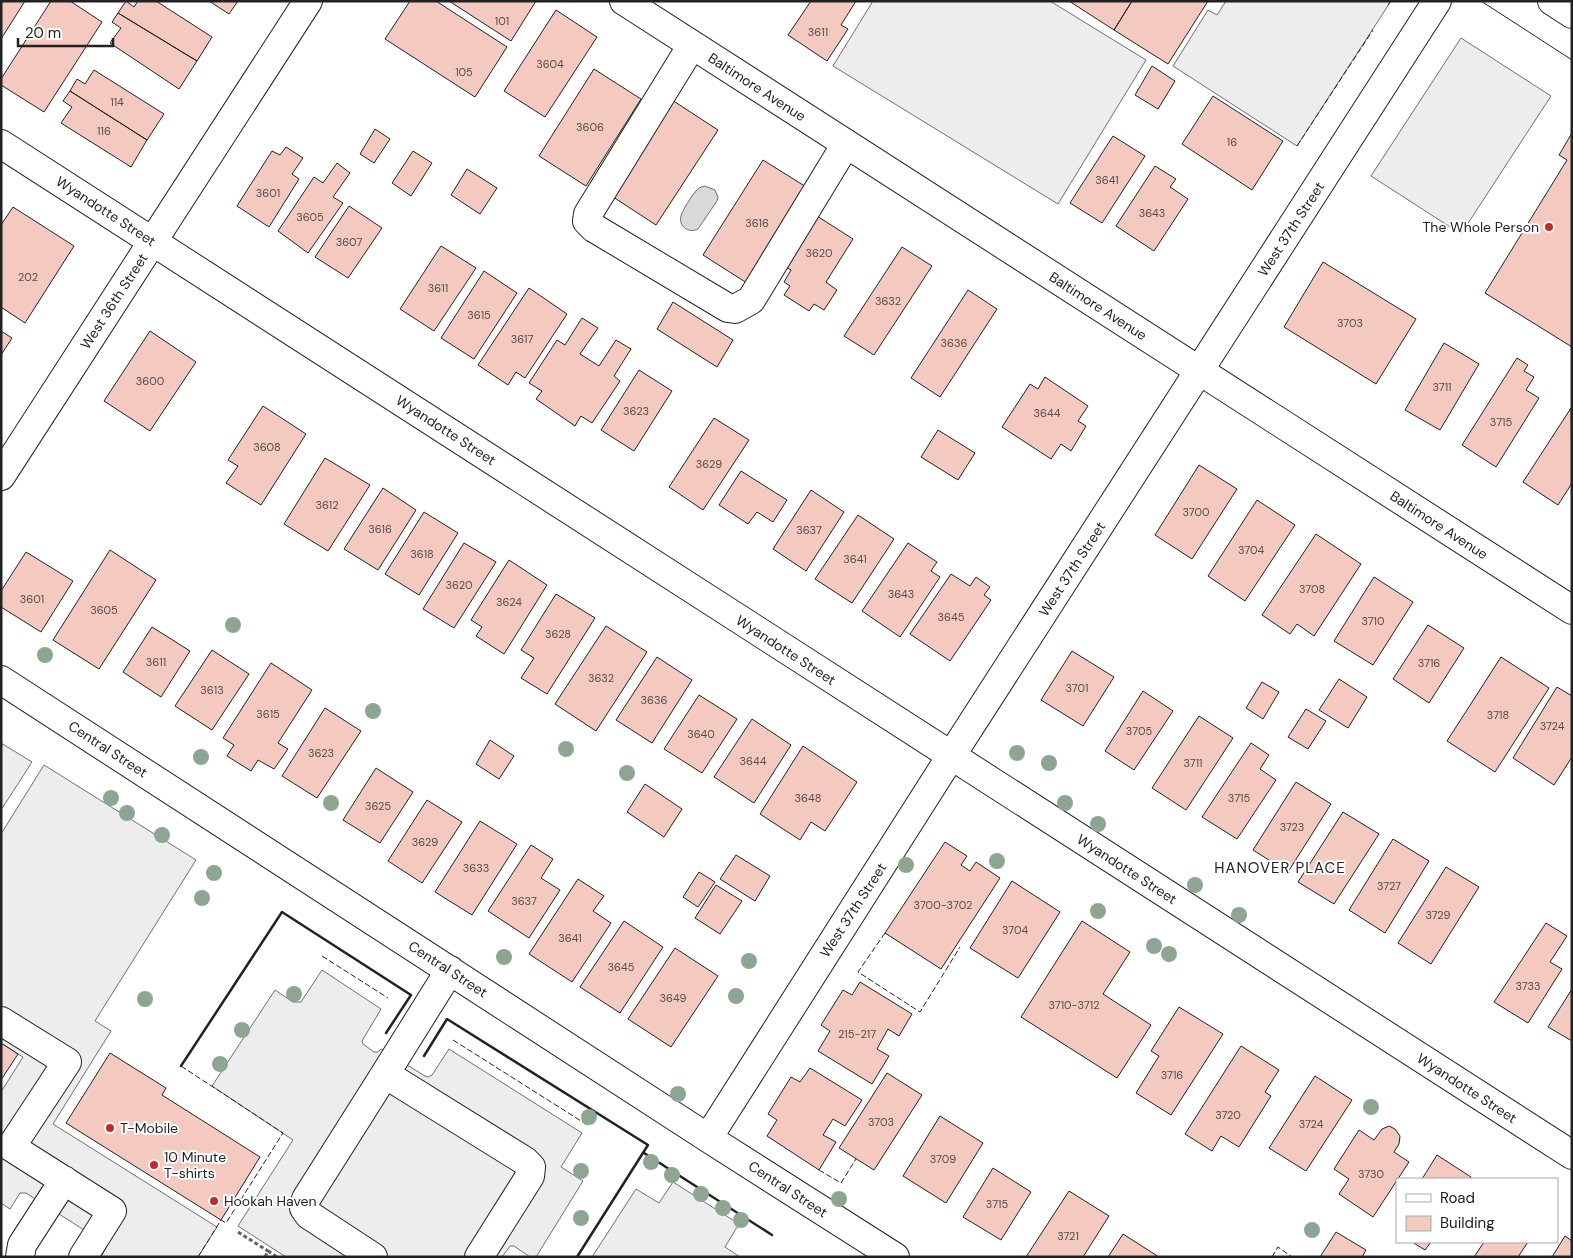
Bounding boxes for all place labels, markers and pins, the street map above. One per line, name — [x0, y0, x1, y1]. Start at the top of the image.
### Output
place label: The Whole Person — [1423, 218, 1539, 236]
marker: The Whole Person — [1543, 221, 1555, 233]
place label: T-Mobile — [120, 1119, 178, 1137]
marker: T-Mobile — [104, 1122, 116, 1134]
place label: 10 Minute T-shirts — [164, 1148, 226, 1182]
marker: 10 Minute T-shirts — [148, 1159, 160, 1171]
place label: Hookah Haven — [224, 1192, 316, 1210]
marker: Hookah Haven — [208, 1195, 220, 1207]

